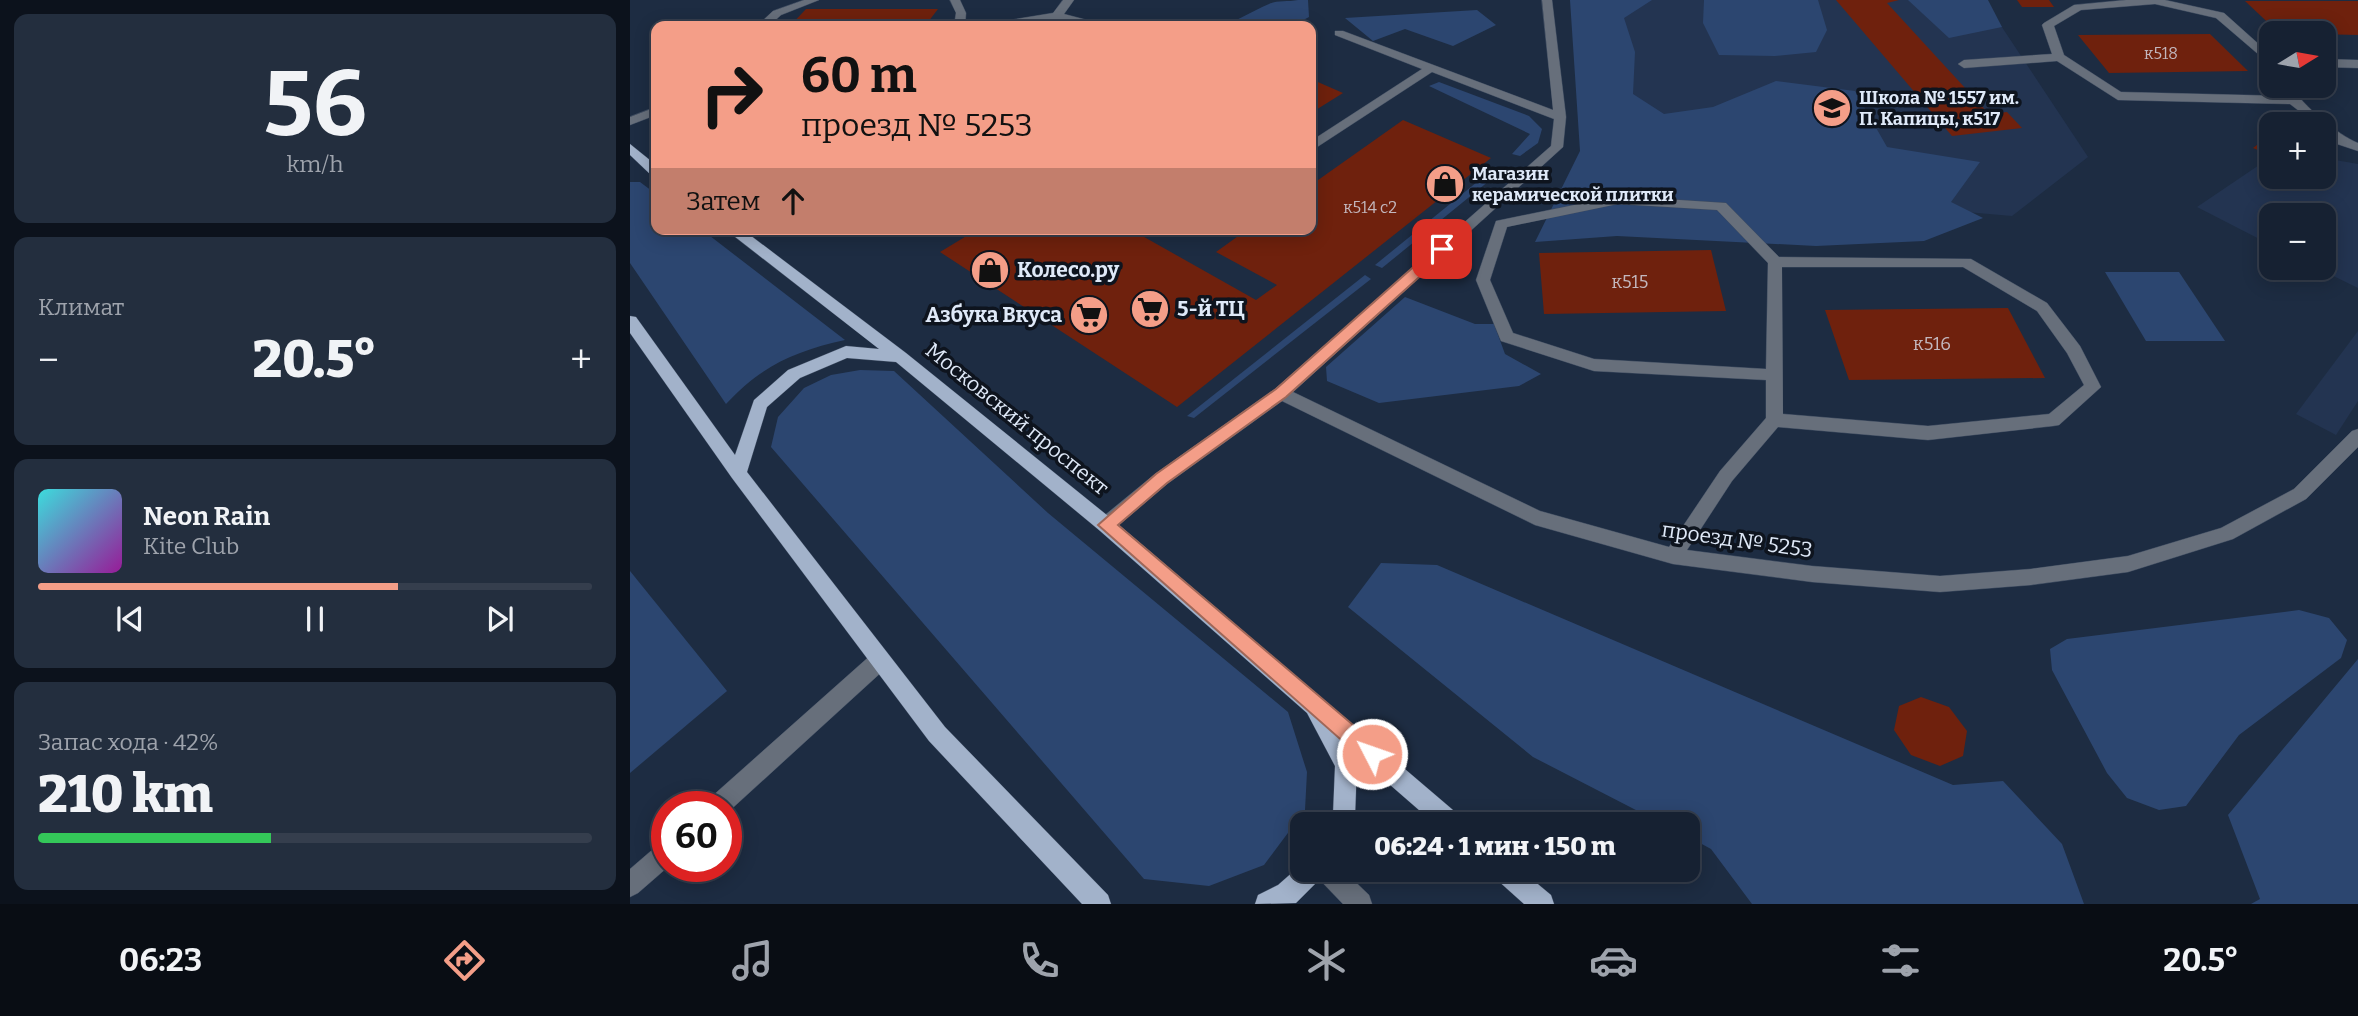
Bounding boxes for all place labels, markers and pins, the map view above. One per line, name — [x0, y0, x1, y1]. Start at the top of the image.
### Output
school or university icon: Школа № 1557 им. П. Капицы, к517 — [1811, 87, 1853, 129]
place label: Школа № 1557 им. П. Капицы, к517 — [1859, 87, 2019, 130]
shop icon: Магазин керамической плитки — [1424, 163, 1466, 205]
place label: Магазин керамической плитки — [1472, 163, 1674, 206]
pin — [1412, 219, 1472, 279]
shop icon: Колесо.ру — [969, 249, 1011, 291]
place label: Колесо.ру — [1017, 257, 1119, 283]
supermarket icon: 5-й ТЦ — [1129, 288, 1171, 330]
supermarket icon: Азбука Вкуса — [1068, 294, 1110, 336]
place label: 5-й ТЦ — [1177, 296, 1245, 322]
place label: Азбука Вкуса — [925, 302, 1062, 328]

